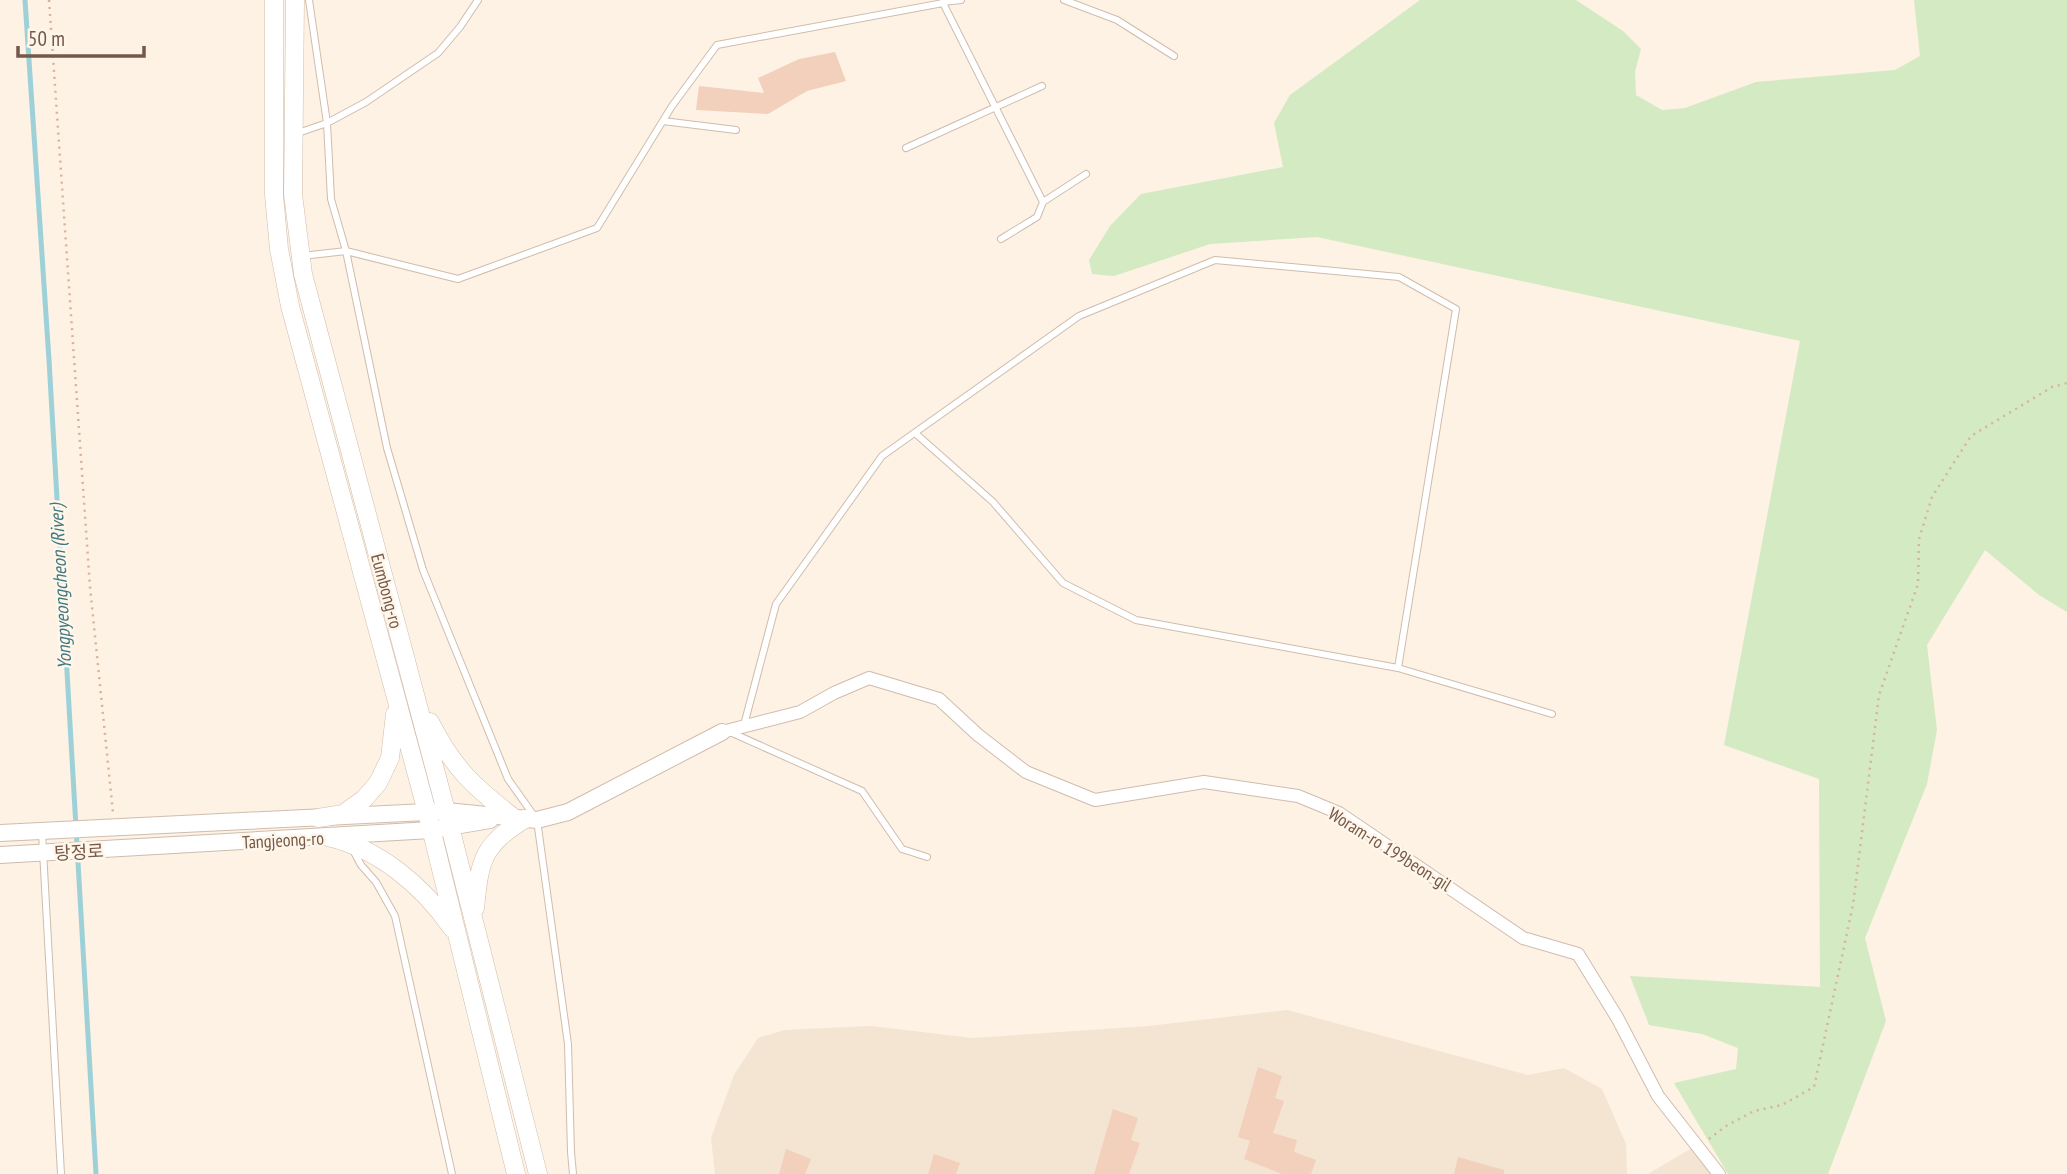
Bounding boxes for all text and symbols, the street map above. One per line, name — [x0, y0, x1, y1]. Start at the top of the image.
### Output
scale bar — [18, 14, 144, 58]
text: 50 m — [28, 25, 65, 52]
water label: Yongpyeongcheon (River) — [44, 501, 76, 670]
street label: Eumbong-ro — [366, 551, 408, 631]
street label: Woram-ro 199beon-gil — [1324, 802, 1457, 897]
street label: Tangjeong-ro — [241, 826, 325, 854]
street label: 탕정로 — [54, 839, 104, 865]

